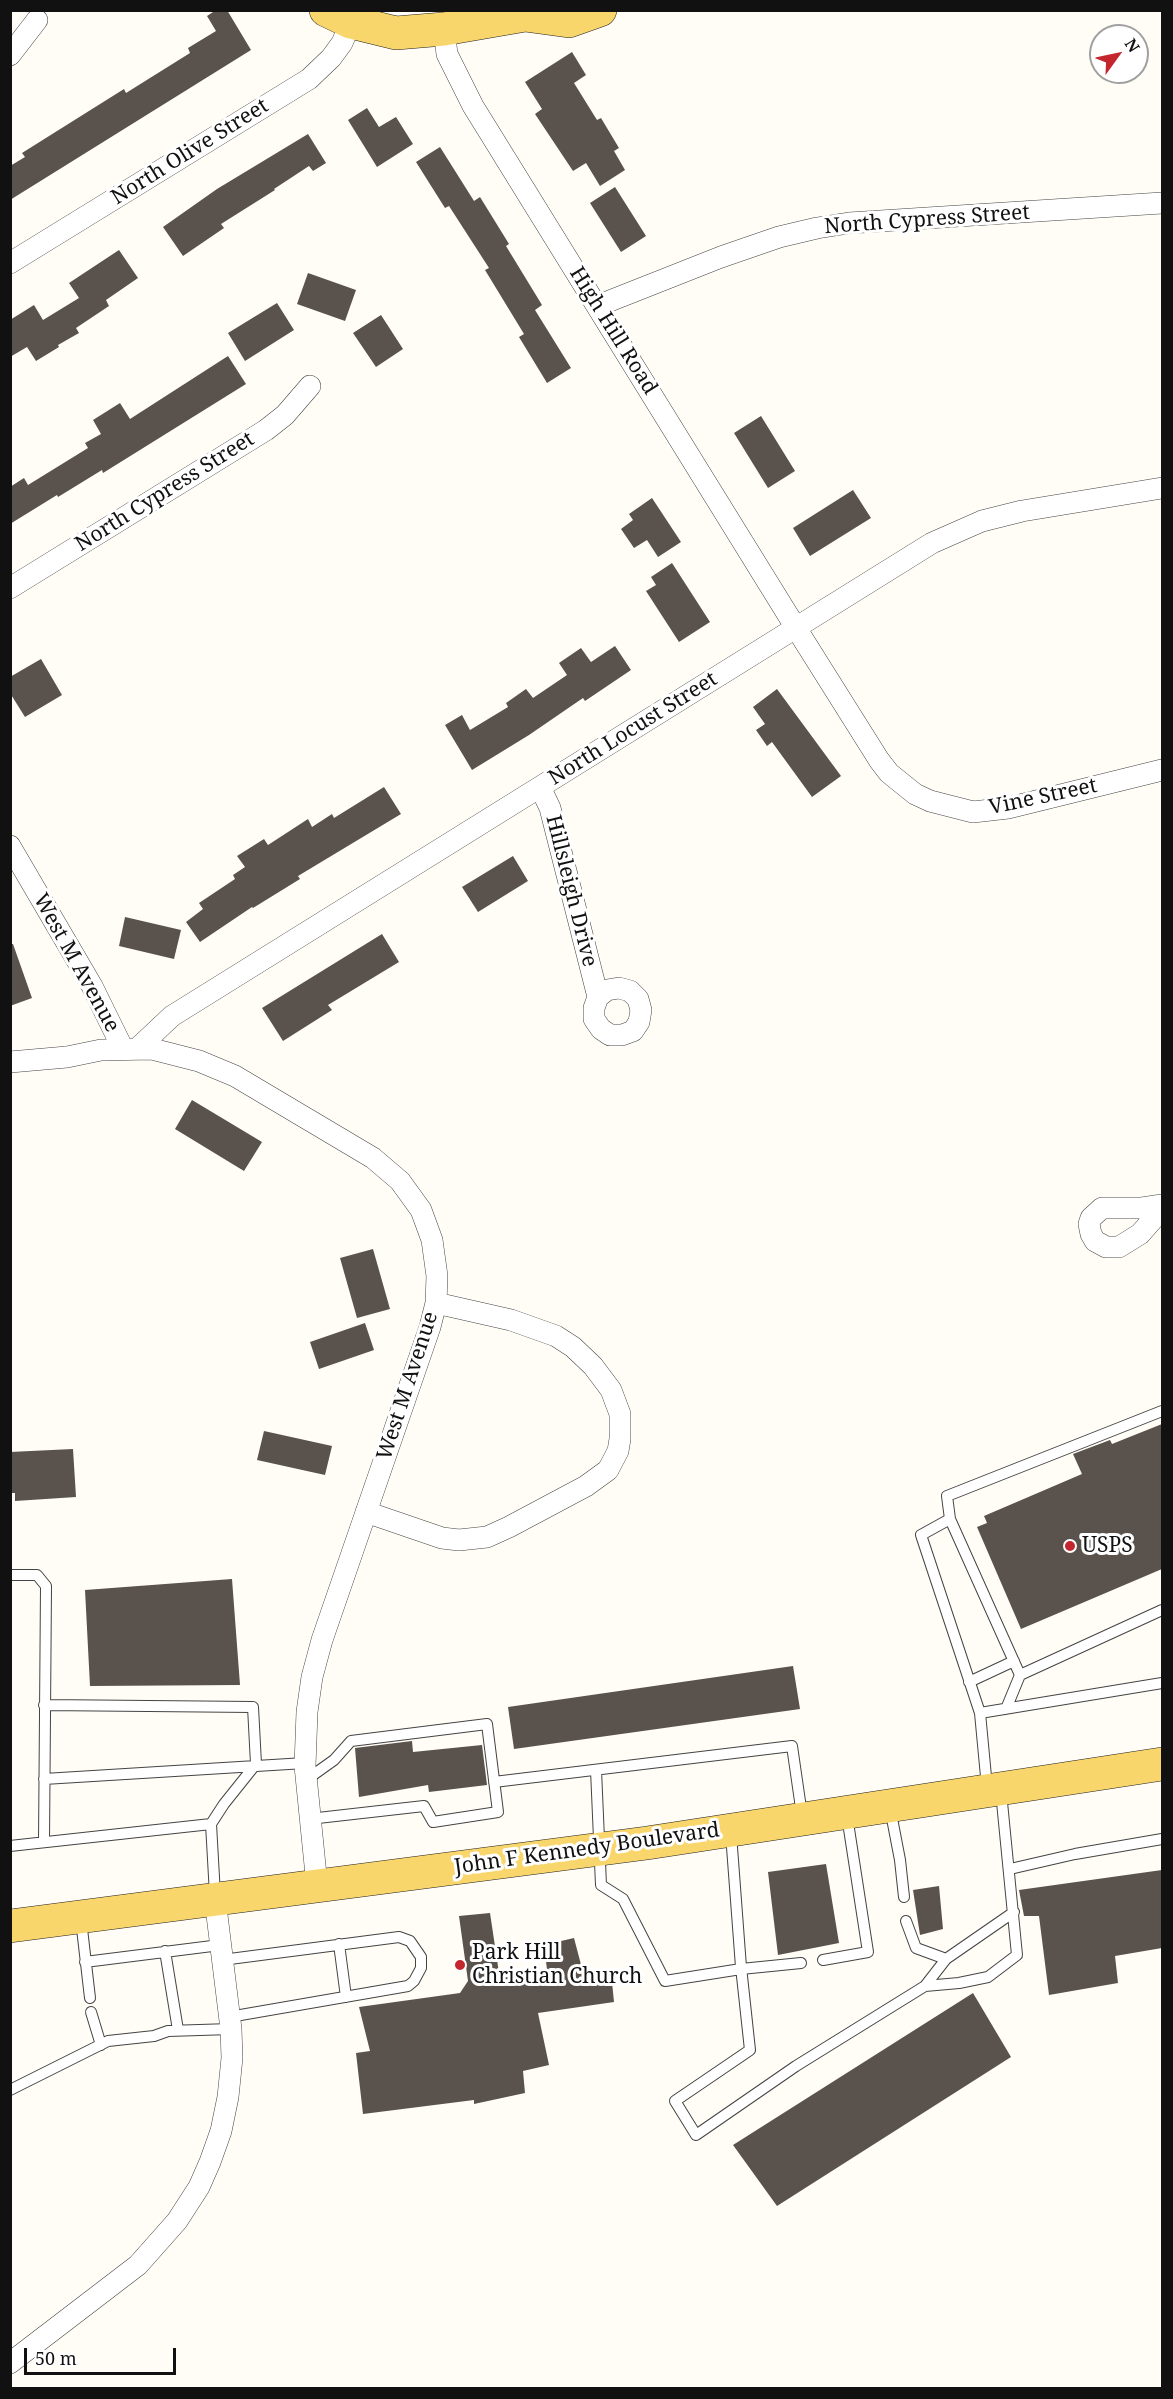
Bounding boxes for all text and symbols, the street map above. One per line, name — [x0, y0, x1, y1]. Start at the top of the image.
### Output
north arrow — [1089, 24, 1149, 84]
text: N — [1120, 34, 1145, 57]
street label: North Olive Street — [107, 94, 273, 210]
street label: North Cypress Street — [823, 200, 1031, 240]
street label: High Hill Road — [564, 262, 662, 400]
street label: North Cypress Street — [71, 427, 259, 557]
street label: North Locust Street — [544, 667, 722, 791]
street label: Vine Street — [987, 773, 1099, 821]
street label: Hillsleigh Drive — [540, 812, 602, 970]
street label: West M Avenue — [28, 889, 124, 1037]
street label: West M Avenue — [372, 1309, 444, 1463]
place label: USPS — [1082, 1533, 1133, 1559]
marker: USPS — [1063, 1539, 1077, 1553]
street label: John F Kennedy Boulevard — [453, 1818, 721, 1880]
place label: Park Hill Christian Church — [472, 1940, 642, 1990]
marker: Park Hill Christian Church — [453, 1958, 467, 1972]
scale bar — [27, 2336, 178, 2374]
text: 50 m — [35, 2346, 77, 2370]

